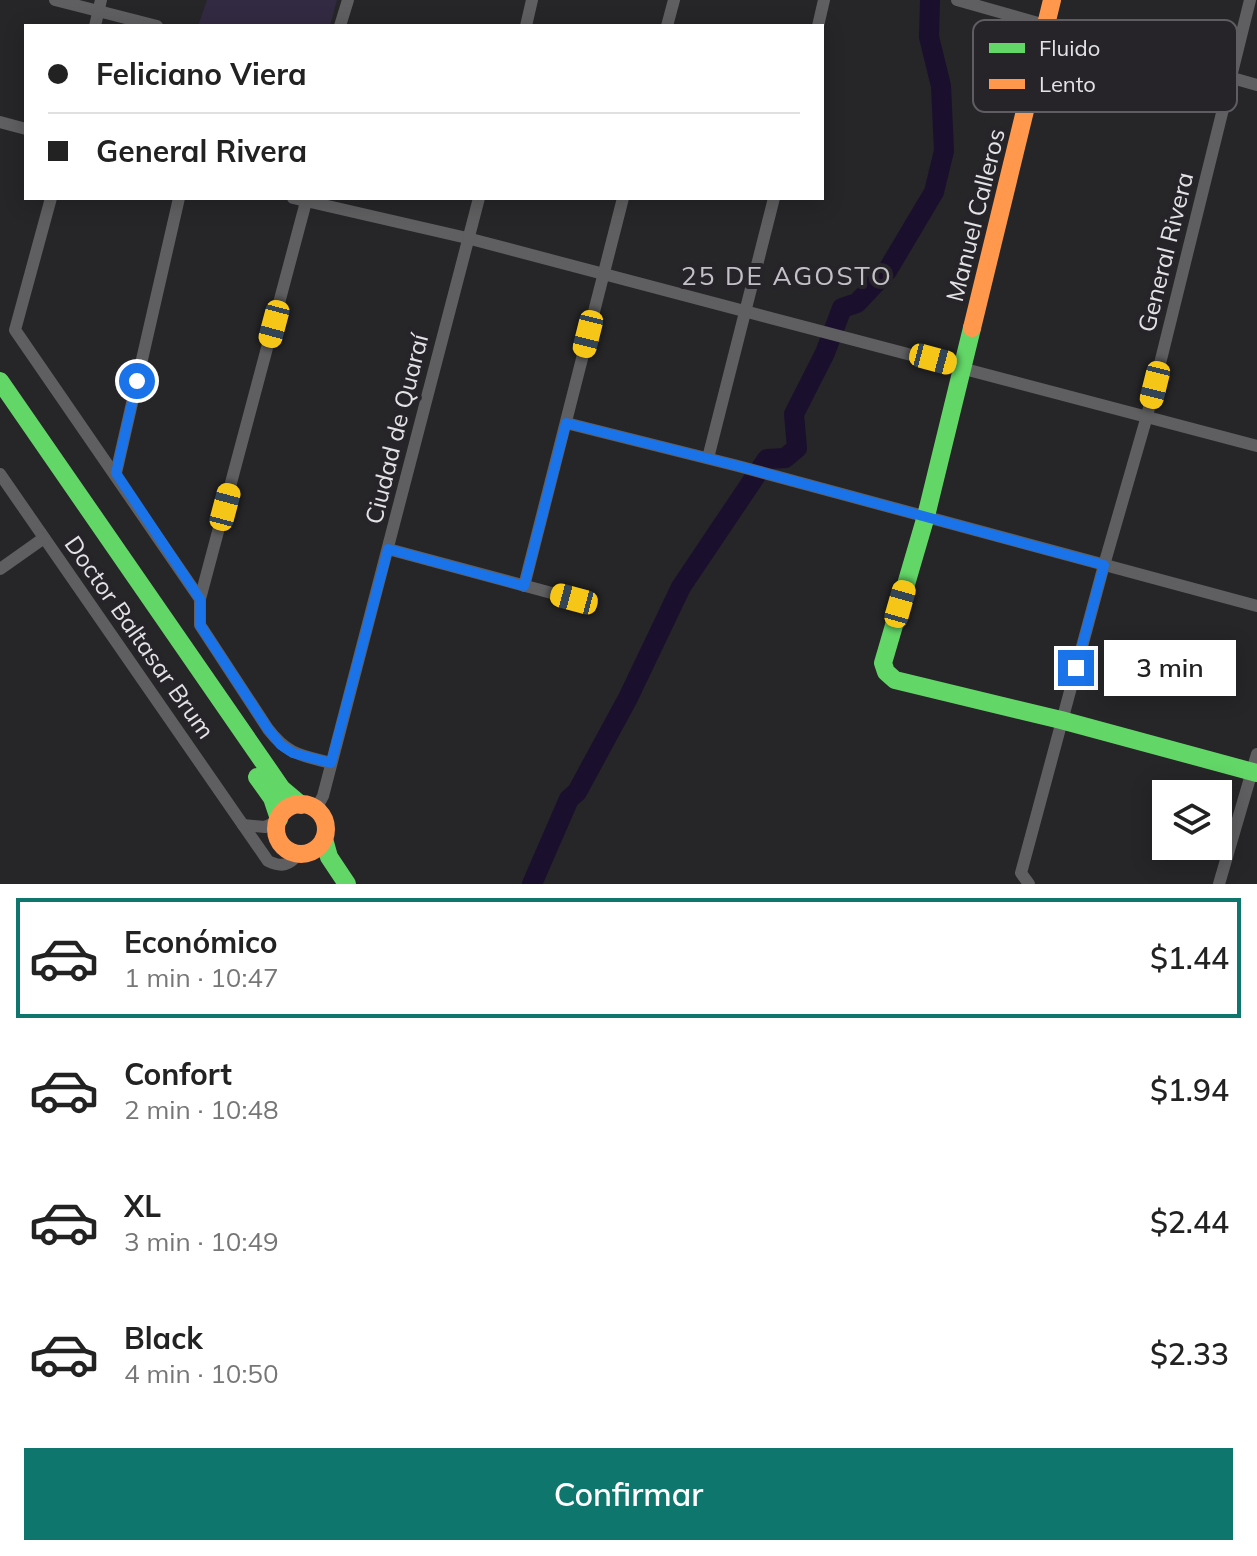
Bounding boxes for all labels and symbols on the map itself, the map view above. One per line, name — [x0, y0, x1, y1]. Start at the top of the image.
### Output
legend — [973, 20, 1237, 112]
text: Fluido — [1039, 34, 1100, 62]
text: Lento — [1039, 70, 1096, 98]
street label: Manuel Calleros — [939, 125, 1011, 305]
street label: General Rivera — [1131, 169, 1199, 335]
district label: 25 DE AGOSTO — [681, 259, 893, 292]
car — [256, 298, 292, 350]
car — [571, 308, 605, 360]
street label: Ciudad de Quaraí — [358, 330, 434, 527]
car — [907, 341, 959, 377]
car — [1138, 359, 1172, 411]
route start — [119, 363, 155, 399]
car — [207, 481, 243, 533]
street label: Doctor Baltasar Brum — [59, 530, 221, 744]
car — [882, 578, 918, 630]
car — [548, 581, 600, 617]
callout: 3 min — [1104, 640, 1236, 696]
route end — [1058, 650, 1094, 686]

